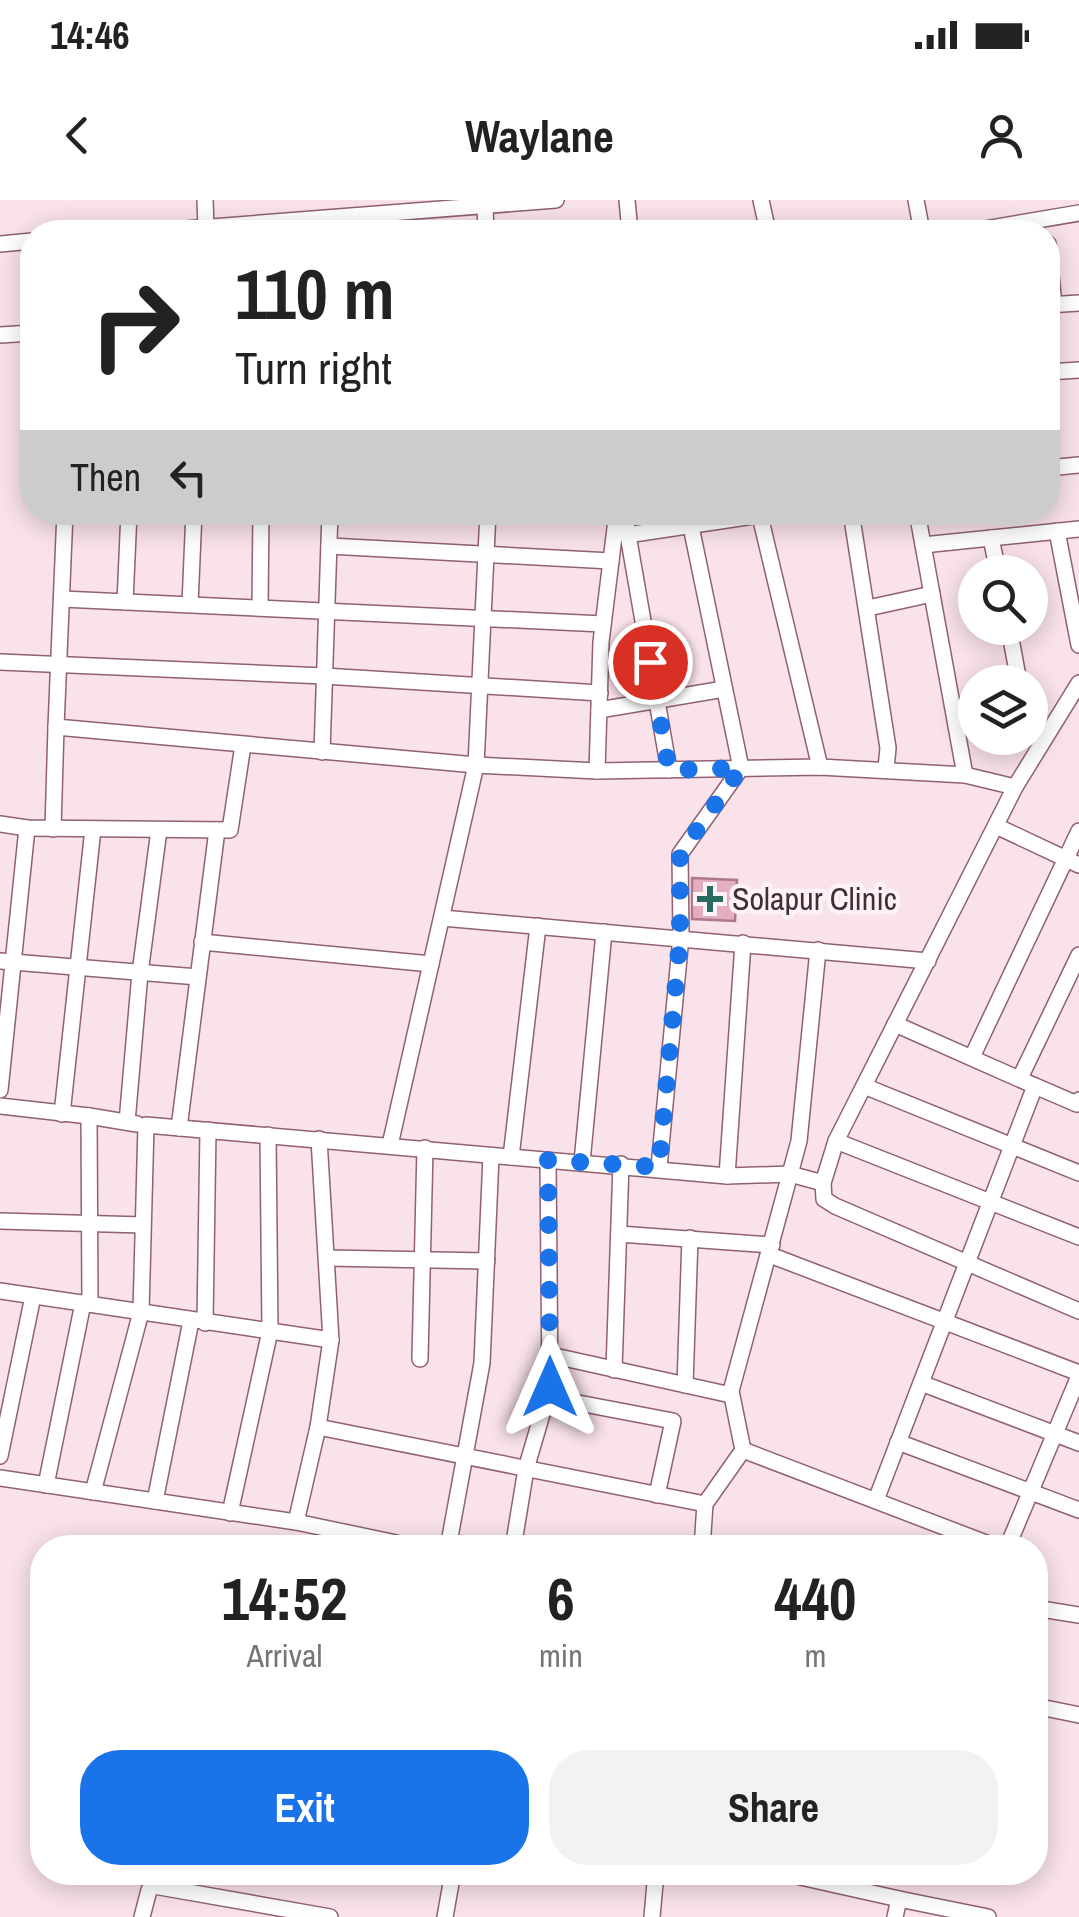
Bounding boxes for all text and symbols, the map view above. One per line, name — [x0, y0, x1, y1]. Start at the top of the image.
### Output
text: 14:46 — [50, 10, 130, 61]
text: Waylane — [465, 105, 614, 166]
icon: back — [50, 108, 105, 163]
icon: person — [974, 108, 1029, 163]
text: 110 m — [235, 247, 395, 341]
icon: right — [70, 260, 200, 390]
text: Turn right — [235, 337, 392, 398]
icon: left — [161, 450, 216, 505]
text: Then — [70, 452, 141, 503]
map controls — [958, 555, 1048, 755]
button: search — [958, 555, 1048, 645]
pin — [608, 620, 693, 705]
icon: arrive — [623, 635, 678, 690]
button: layers — [958, 665, 1048, 755]
place label: Solapur Clinic — [732, 877, 897, 920]
marker: Solapur Clinic — [697, 886, 723, 912]
position arrow — [498, 1335, 602, 1439]
text: 14:52 — [222, 1558, 347, 1639]
text: 6 — [547, 1558, 575, 1639]
text: 440 — [774, 1558, 856, 1639]
text: Arrival — [247, 1634, 322, 1677]
text: min — [539, 1634, 583, 1677]
text: m — [804, 1634, 826, 1677]
button: Exit — [80, 1750, 529, 1865]
button: Share — [549, 1750, 998, 1865]

